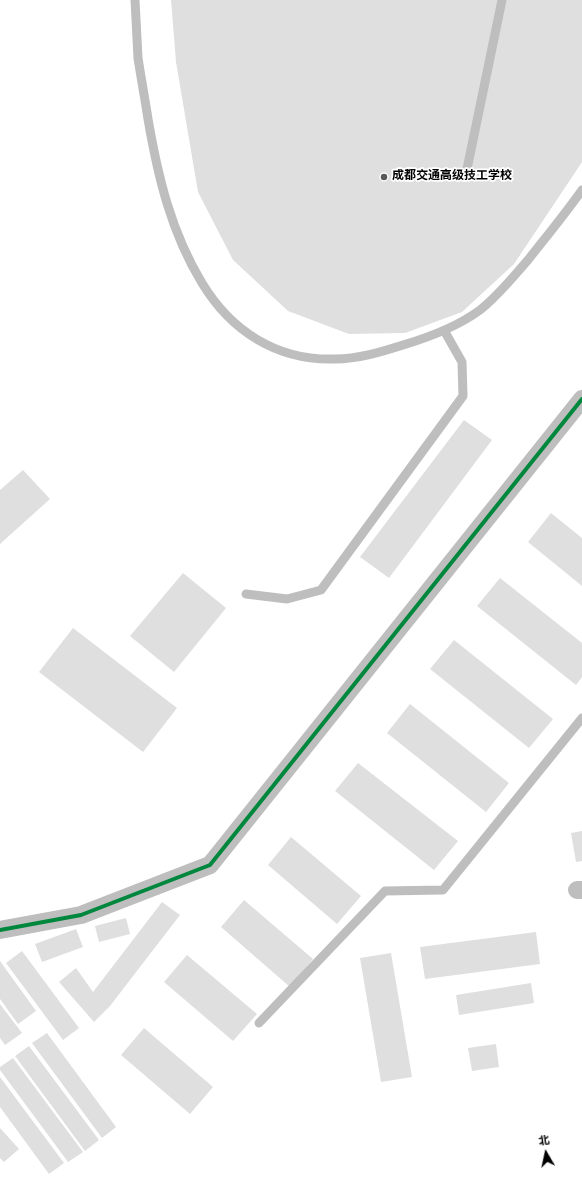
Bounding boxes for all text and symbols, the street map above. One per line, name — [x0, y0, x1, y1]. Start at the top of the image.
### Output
place label: 成都交通高级技工学校 — [392, 170, 512, 184]
marker: 成都交通高级技工学校 — [379, 172, 389, 182]
north arrow — [526, 1133, 566, 1173]
text: 北 — [538, 1133, 551, 1149]

